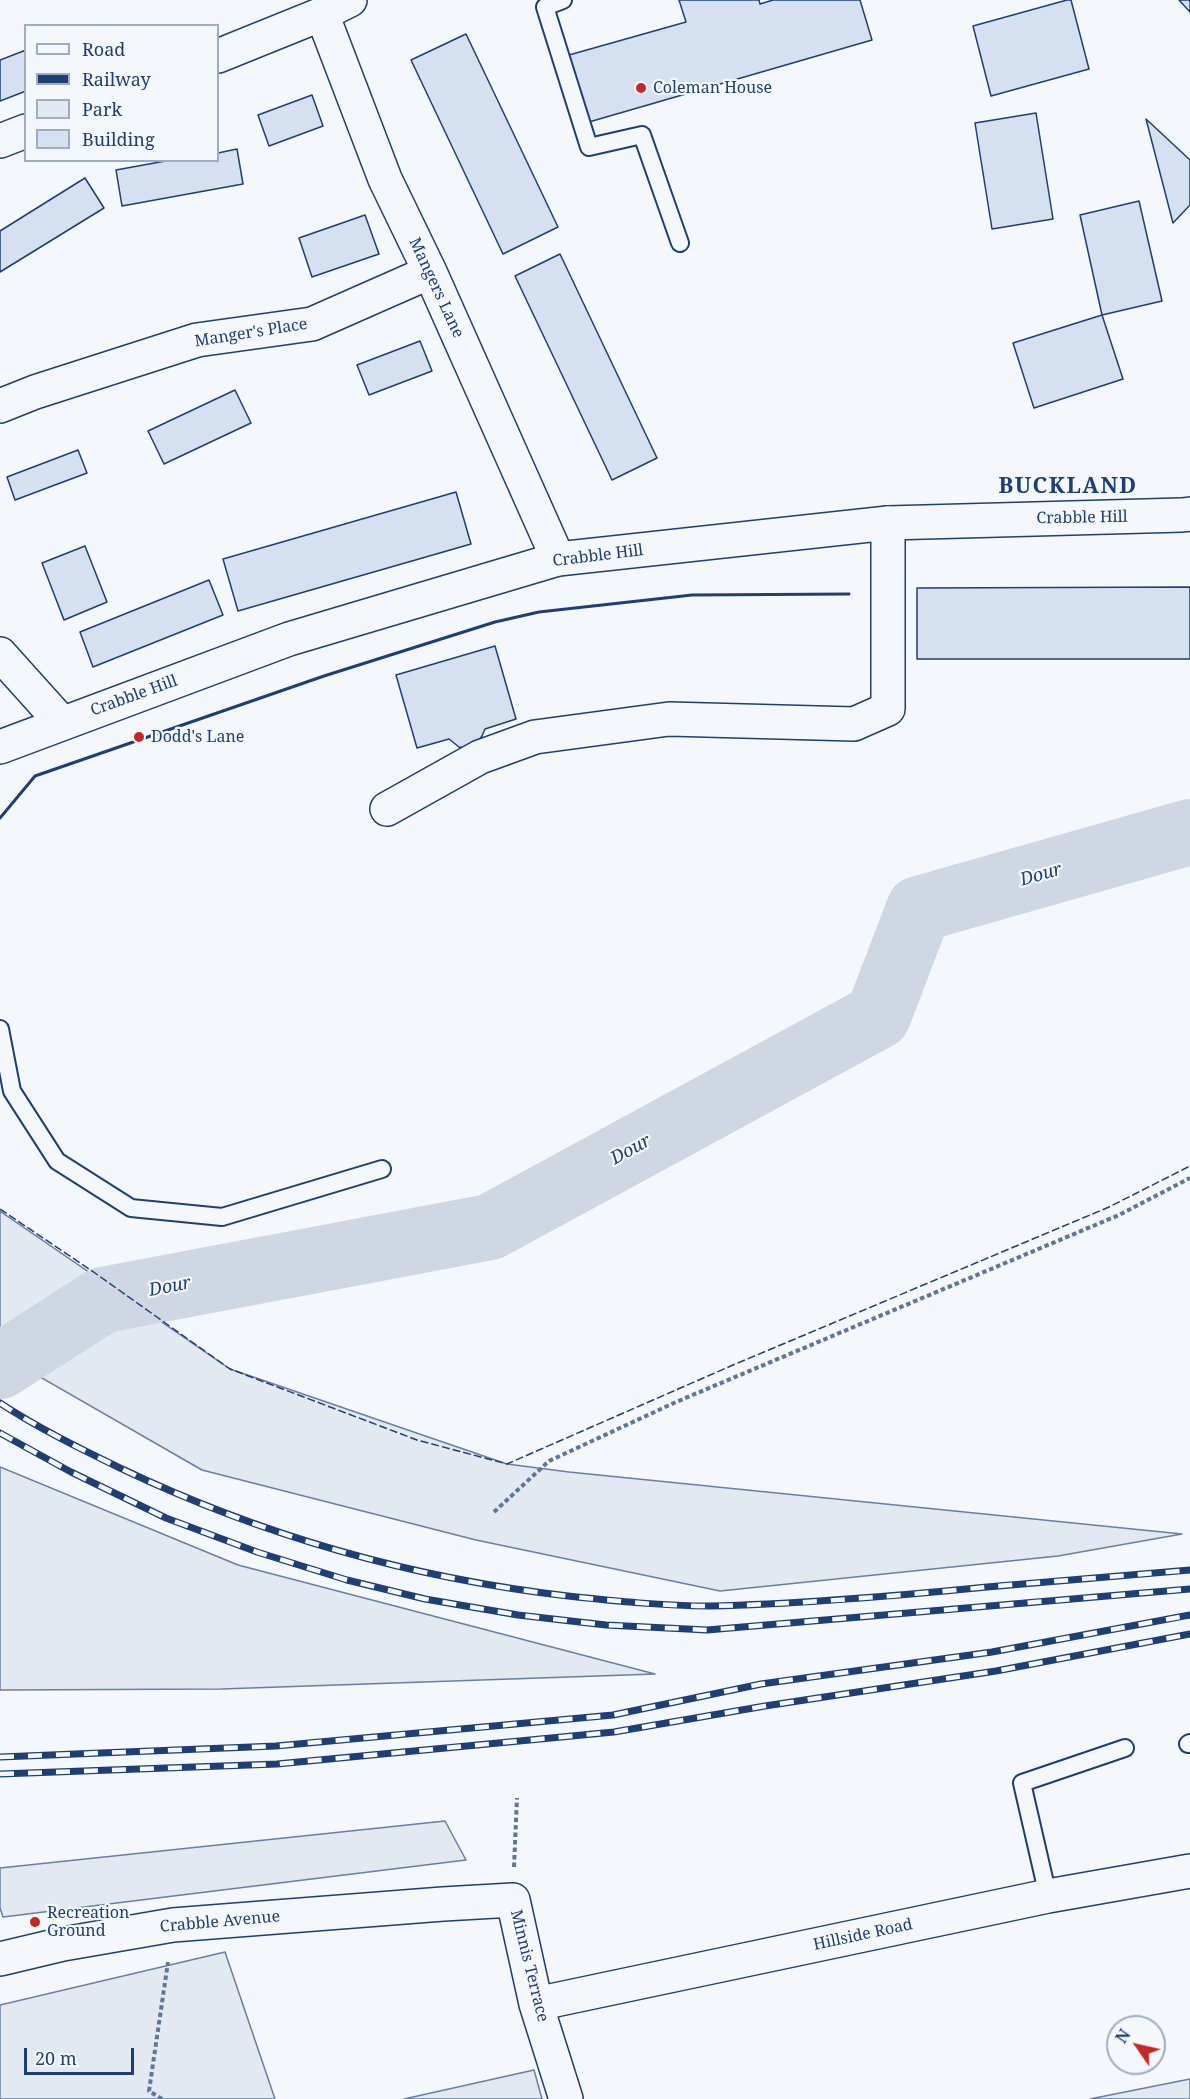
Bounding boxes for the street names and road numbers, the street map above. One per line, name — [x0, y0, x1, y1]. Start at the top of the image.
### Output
street label: Mangers Lane — [404, 235, 468, 341]
street label: Manger's Place — [193, 315, 309, 351]
street label: Crabble Hill — [1036, 508, 1128, 528]
street label: Crabble Hill — [552, 541, 644, 571]
street label: Crabble Hill — [88, 671, 180, 721]
street label: Crabble Avenue — [159, 1907, 281, 1937]
street label: Minnis Terrace — [506, 1908, 552, 2024]
street label: Hillside Road — [812, 1915, 914, 1955]

